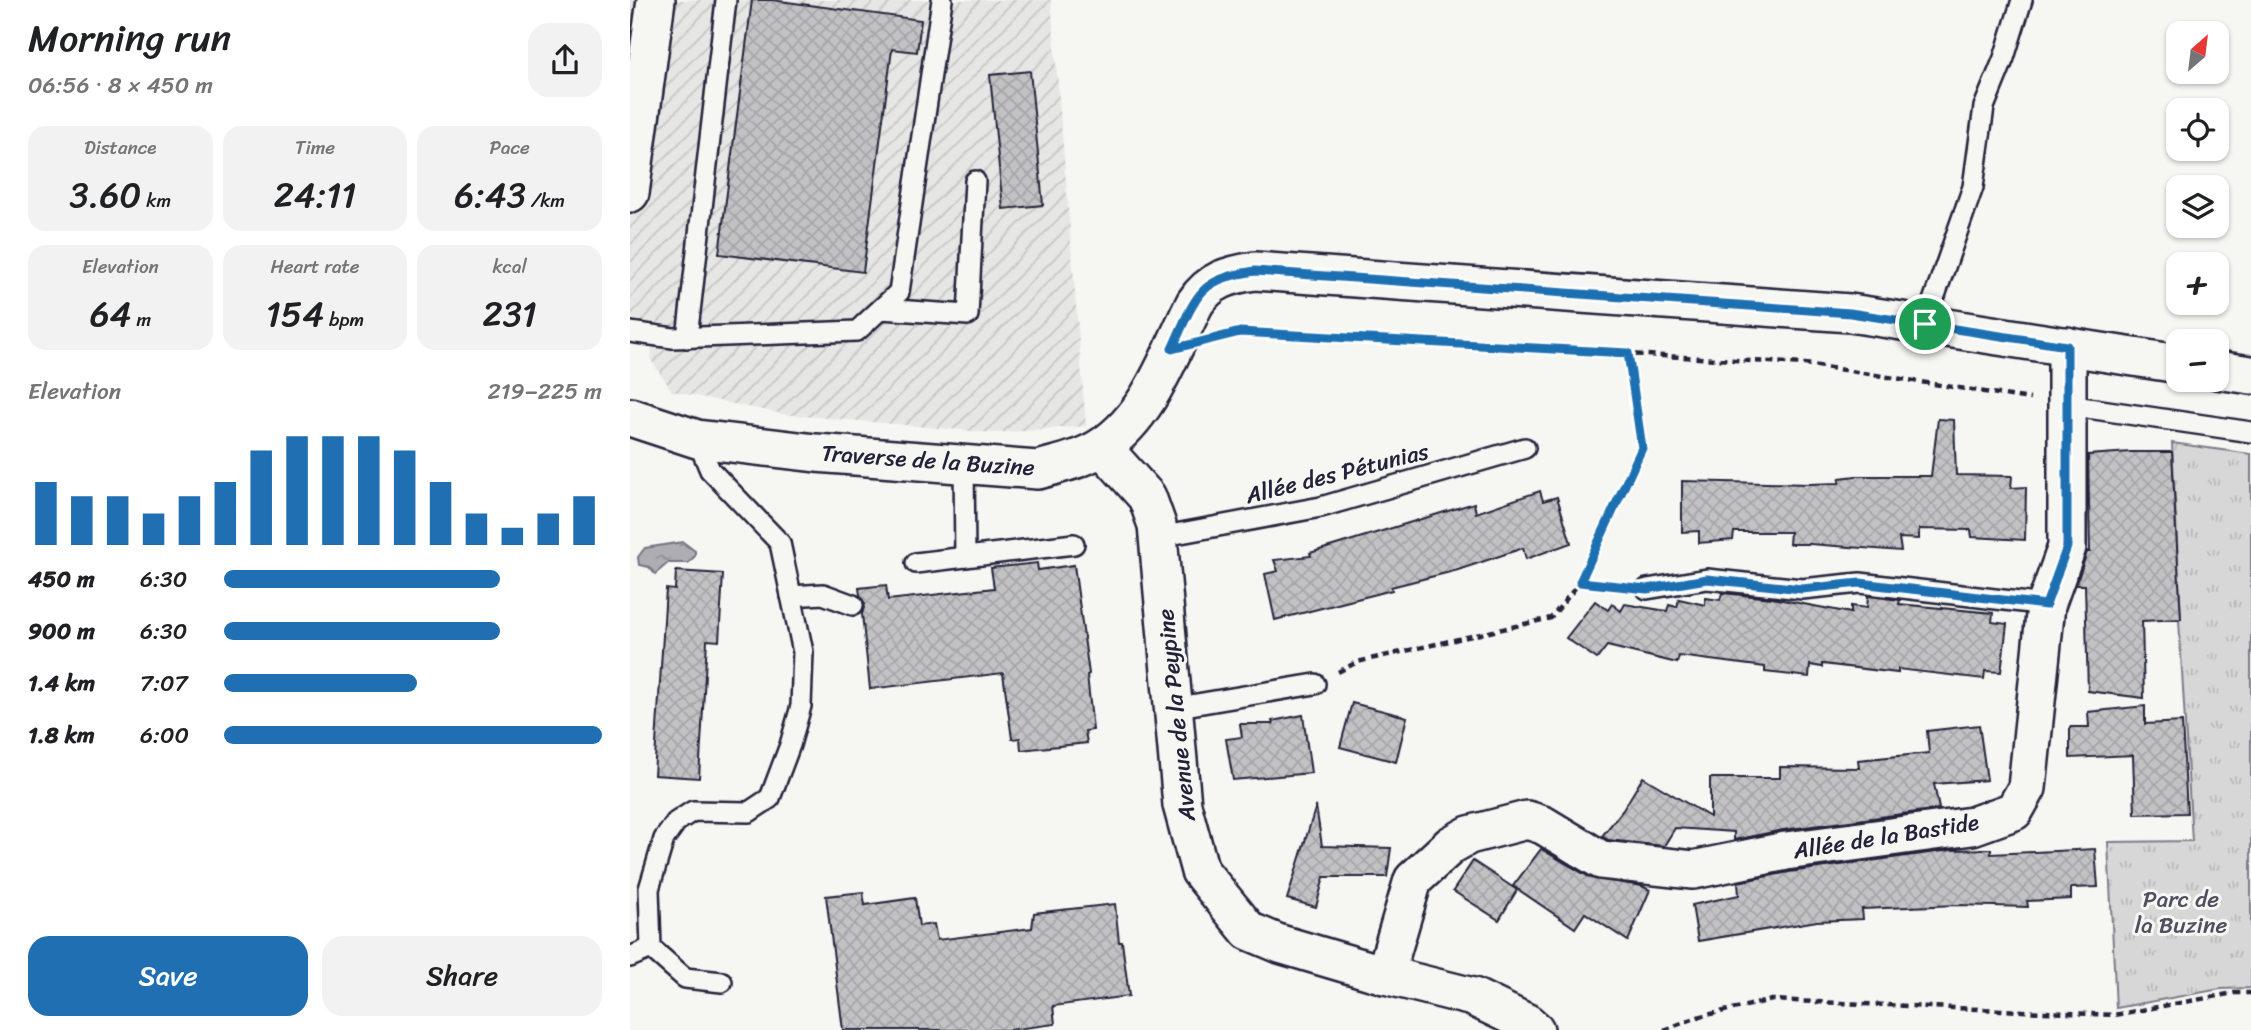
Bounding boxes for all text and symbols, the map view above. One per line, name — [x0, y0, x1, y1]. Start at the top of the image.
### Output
text: Morning run — [28, 5, 231, 72]
north arrow — [2166, 21, 2230, 84]
map controls — [2166, 21, 2229, 392]
button: share — [528, 23, 602, 97]
text: 06:56 · 8 × 450 m — [28, 65, 213, 106]
button: locate — [2166, 98, 2229, 161]
text: Distance — [84, 131, 156, 164]
text: Time — [295, 131, 335, 164]
text: Pace — [490, 131, 530, 164]
text: 3.60 — [70, 164, 141, 226]
text: 24:11 — [274, 164, 356, 226]
text: 6:43 — [454, 164, 526, 226]
button: layers — [2166, 175, 2229, 238]
text: km — [141, 184, 171, 217]
text: /km — [526, 184, 565, 217]
text: Elevation — [82, 250, 159, 283]
text: Heart rate — [270, 250, 360, 283]
text: kcal — [492, 250, 527, 283]
button: + — [2166, 252, 2229, 315]
text: 64 — [90, 283, 131, 345]
text: 154 — [266, 283, 324, 345]
text: 231 — [482, 283, 537, 345]
pin — [1895, 294, 1955, 354]
text: m — [131, 303, 151, 336]
text: bpm — [324, 303, 364, 336]
icon: arrive — [1906, 305, 1944, 343]
button: − — [2166, 329, 2229, 392]
text: Elevation — [28, 371, 121, 412]
text: 219–225 m — [487, 371, 602, 412]
street label: Allée des Pétunias — [1240, 431, 1433, 516]
street label: Traverse de la Buzine — [820, 433, 1036, 488]
text: 450 m — [28, 559, 95, 600]
text: 6:30 — [140, 559, 187, 600]
street label: Avenue de la Peypine — [1145, 607, 1208, 824]
text: 900 m — [28, 611, 95, 652]
text: 6:30 — [140, 611, 187, 652]
text: 1.4 km — [28, 663, 95, 704]
text: 7:07 — [140, 663, 188, 704]
text: 1.8 km — [28, 715, 95, 756]
text: 6:00 — [140, 715, 189, 756]
street label: Allée de la Bastide — [1789, 802, 1982, 872]
park label: Parc de la Buzine — [2135, 879, 2227, 946]
button: Save — [28, 936, 308, 1016]
button: Share — [322, 936, 602, 1016]

